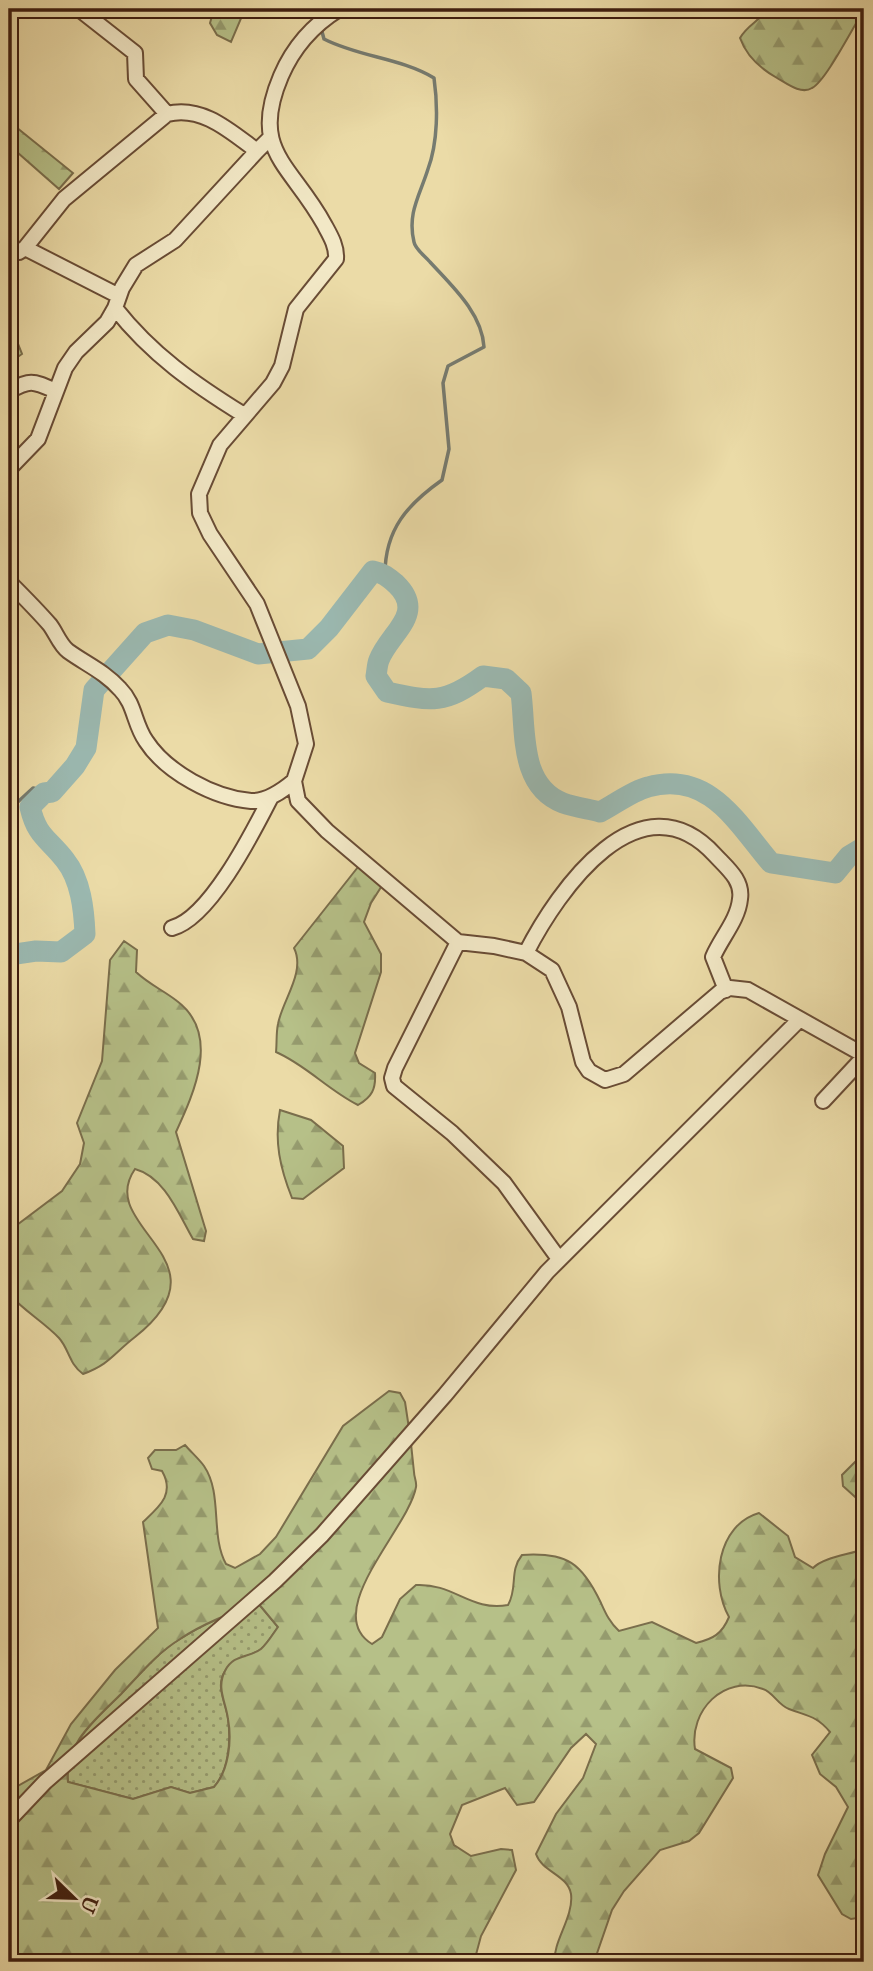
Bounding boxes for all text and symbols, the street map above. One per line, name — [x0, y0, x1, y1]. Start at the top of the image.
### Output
north arrow — [38, 1862, 108, 1932]
text: U — [75, 1892, 103, 1916]

